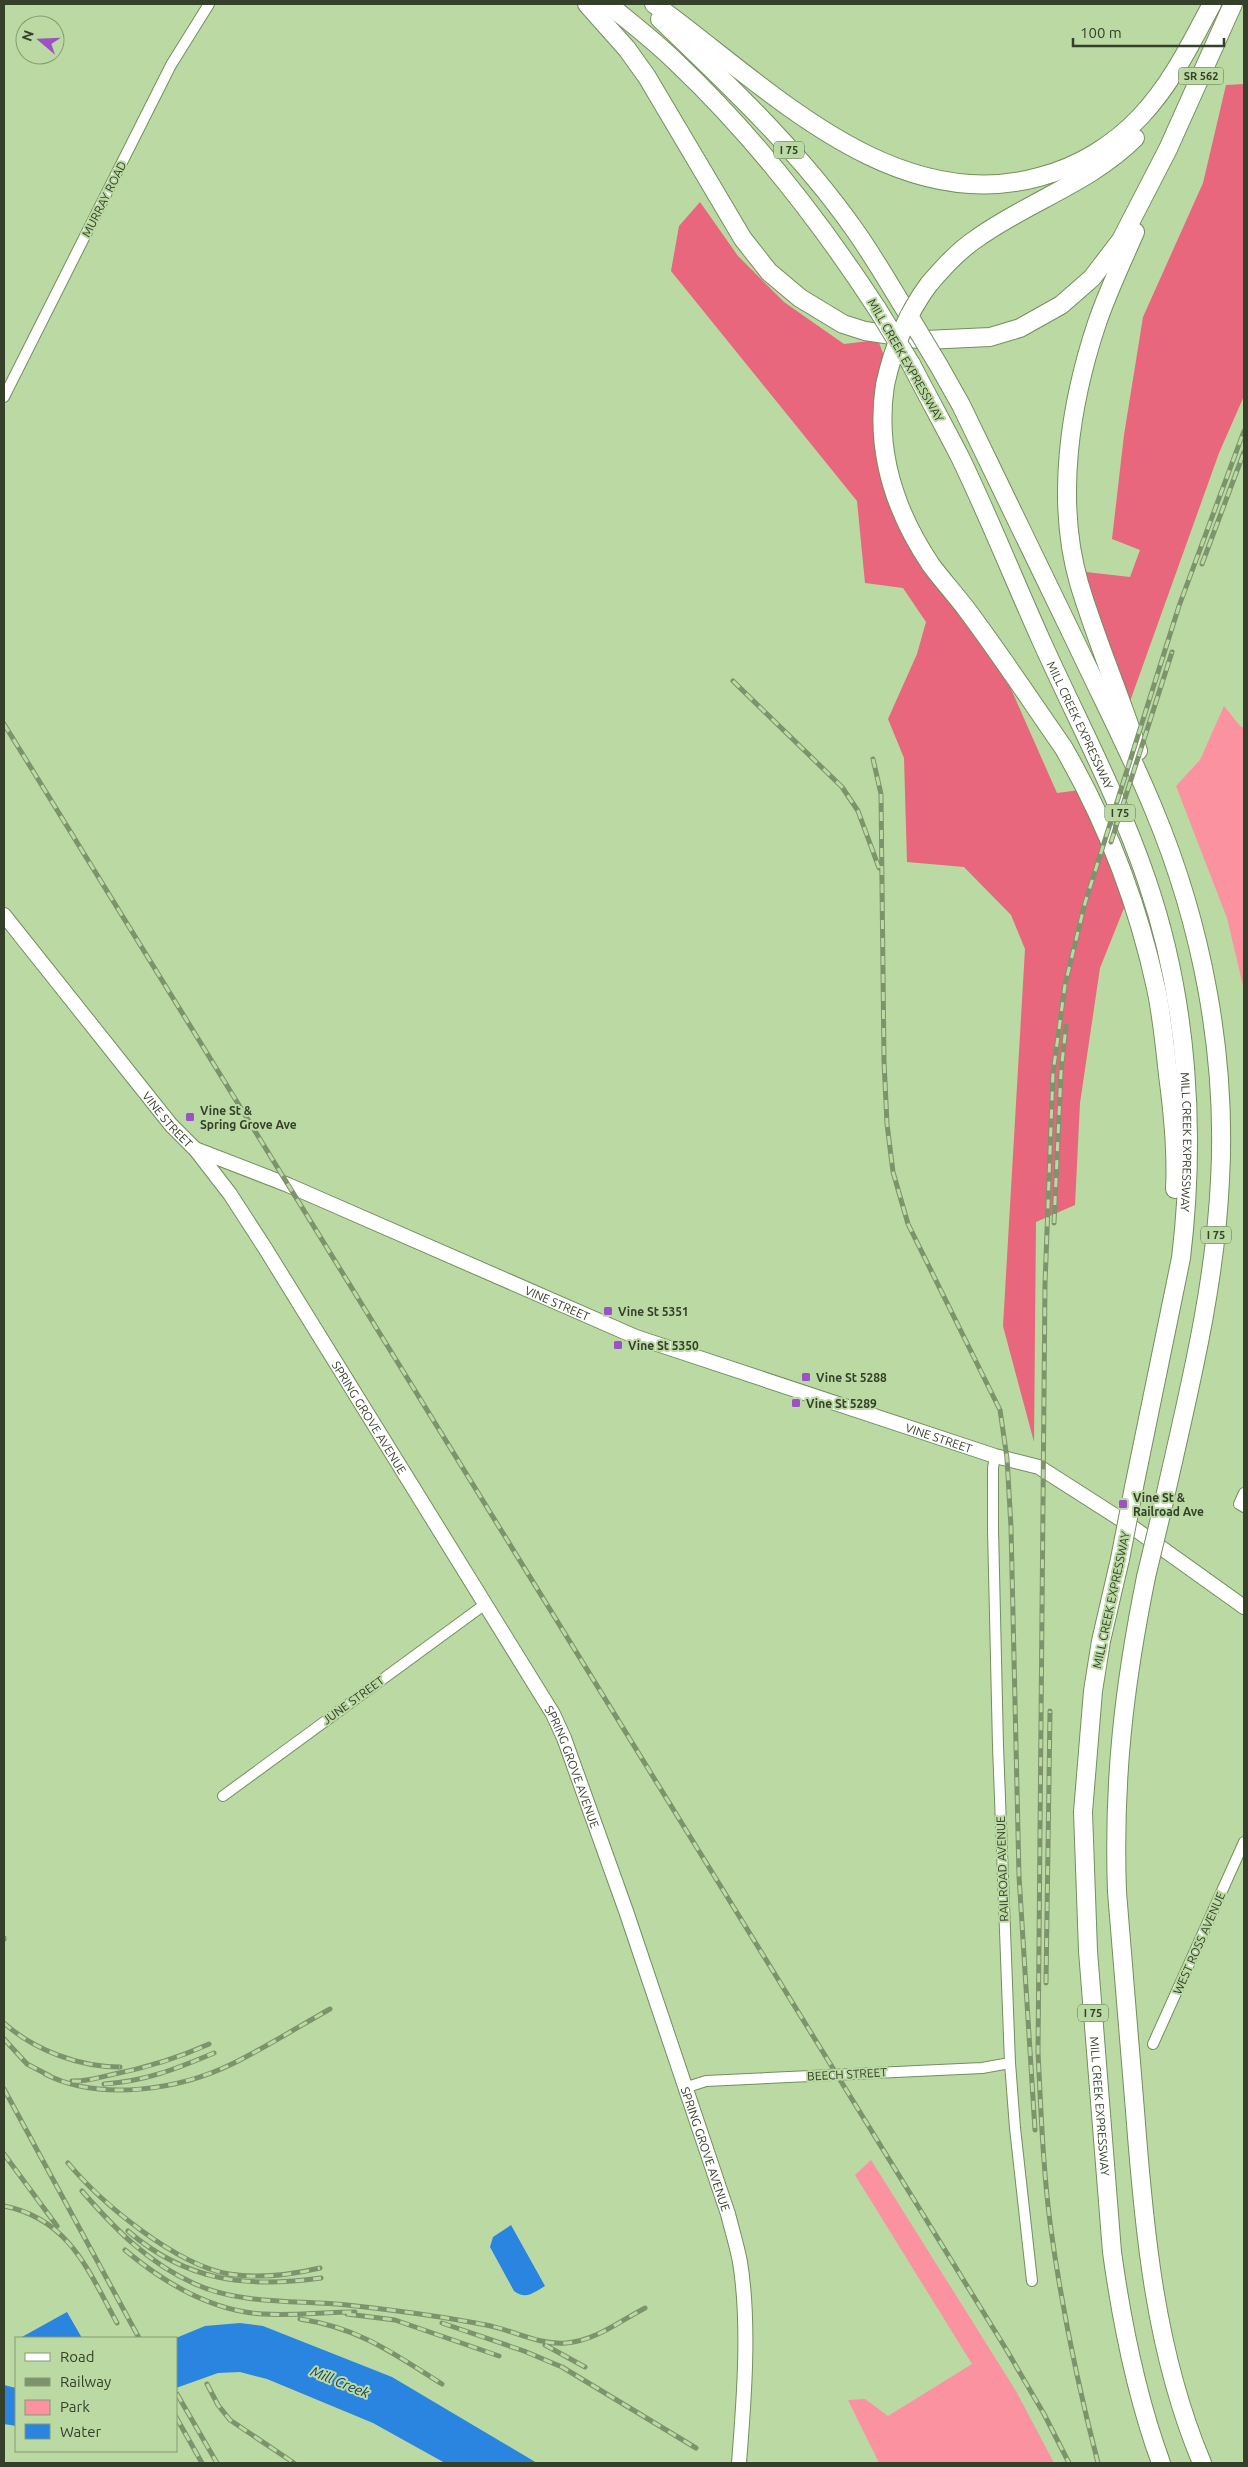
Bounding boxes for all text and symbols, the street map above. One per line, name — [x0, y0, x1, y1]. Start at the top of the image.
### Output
north arrow — [15, 15, 65, 65]
scale bar — [1073, 15, 1224, 47]
text: 100 m — [1080, 24, 1122, 41]
text: N — [18, 28, 37, 43]
road number: SR 562 — [1178, 68, 1224, 84]
road number: I 75 — [774, 142, 804, 158]
street label: MURRAY ROAD — [79, 159, 129, 239]
street label: MILL CREEK EXPRESSWAY — [865, 296, 947, 424]
street label: MILL CREEK EXPRESSWAY — [1045, 659, 1116, 791]
road number: I 75 — [1105, 804, 1135, 821]
street label: MILL CREEK EXPRESSWAY — [1179, 1072, 1195, 1212]
street label: VINE STREET — [140, 1089, 196, 1150]
place label: Vine St & Spring Grove Ave — [200, 1104, 297, 1131]
marker: Vine St & Spring Grove Ave — [184, 1111, 196, 1123]
road number: I 75 — [1201, 1226, 1231, 1244]
street label: VINE STREET — [523, 1283, 592, 1323]
marker: Vine St 5351 — [602, 1305, 614, 1317]
place label: Vine St 5351 — [618, 1305, 689, 1318]
marker: Vine St 5350 — [612, 1339, 624, 1351]
place label: Vine St 5350 — [628, 1339, 699, 1352]
street label: SPRING GROVE AVENUE — [330, 1359, 410, 1476]
marker: Vine St 5288 — [800, 1371, 812, 1383]
place label: Vine St 5288 — [816, 1371, 887, 1384]
marker: Vine St 5289 — [790, 1397, 802, 1409]
place label: Vine St 5289 — [806, 1397, 877, 1410]
street label: VINE STREET — [904, 1420, 974, 1455]
place label: Vine St & Railroad Ave — [1133, 1491, 1204, 1518]
marker: Vine St & Railroad Ave — [1117, 1498, 1129, 1510]
street label: MILL CREEK EXPRESSWAY — [1090, 1530, 1132, 1670]
street label: JUNE STREET — [320, 1673, 386, 1727]
street label: SPRING GROVE AVENUE — [543, 1703, 602, 1830]
street label: RAILROAD AVENUE — [994, 1816, 1010, 1922]
street label: WEST ROSS AVENUE — [1171, 1890, 1228, 1996]
road number: I 75 — [1078, 2005, 1108, 2022]
street label: MILL CREEK EXPRESSWAY — [1088, 2036, 1112, 2176]
street label: BEECH STREET — [807, 2065, 888, 2083]
street label: SPRING GROVE AVENUE — [679, 2085, 733, 2213]
legend — [15, 2337, 178, 2452]
text: Road — [60, 2348, 95, 2365]
water label: Mill Creek — [308, 2363, 372, 2401]
text: Railway — [60, 2373, 111, 2390]
text: Park — [60, 2398, 90, 2415]
text: Water — [60, 2423, 101, 2440]

